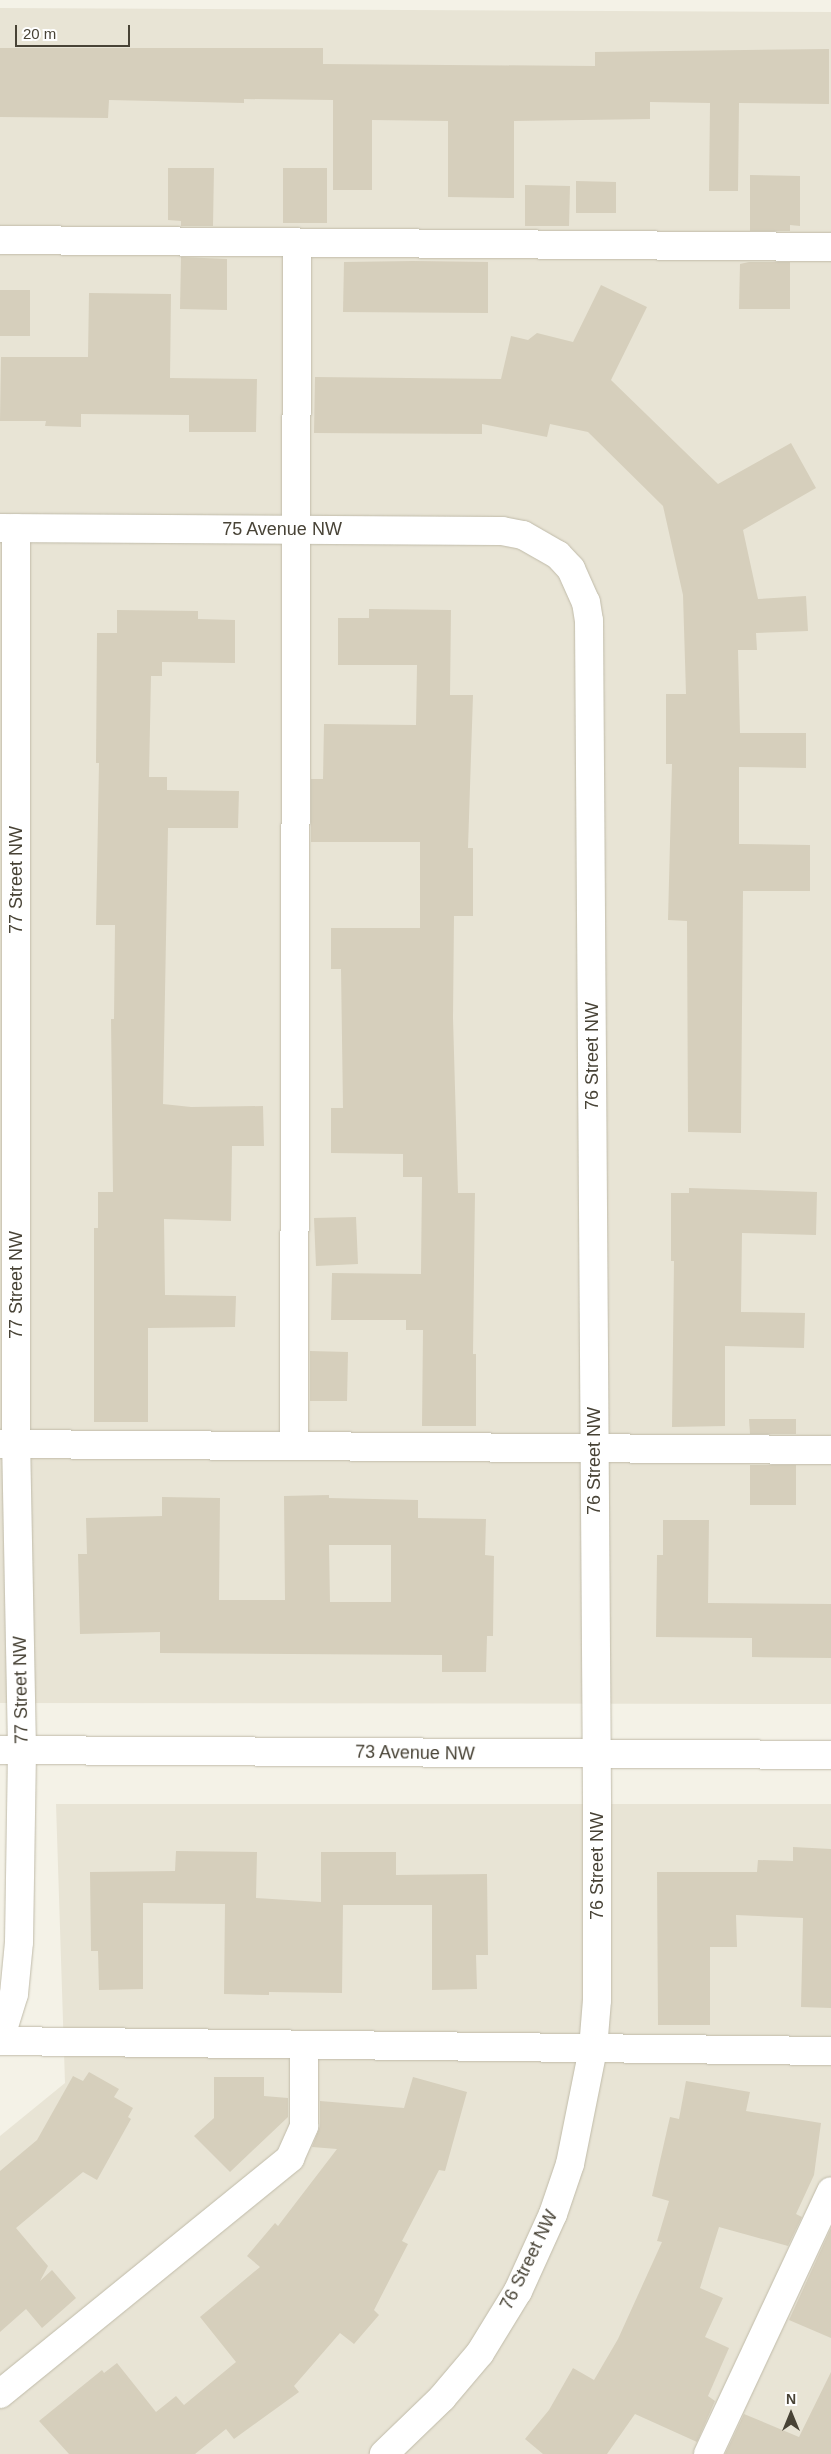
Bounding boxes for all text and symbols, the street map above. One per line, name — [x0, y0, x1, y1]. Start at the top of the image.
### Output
scale bar — [18, 15, 132, 47]
text: 20 m — [23, 25, 56, 42]
street label: 75 Avenue NW — [222, 518, 342, 540]
street label: 77 Street NW — [5, 826, 27, 934]
street label: 76 Street NW — [581, 1002, 603, 1110]
street label: 77 Street NW — [5, 1231, 27, 1339]
street label: 76 Street NW — [583, 1407, 605, 1515]
street label: 77 Street NW — [9, 1636, 33, 1744]
street label: 73 Avenue NW — [354, 1741, 476, 1765]
street label: 76 Street NW — [586, 1812, 608, 1920]
street label: 76 Street NW — [496, 2207, 562, 2313]
north arrow — [766, 2389, 816, 2439]
text: N — [786, 2391, 796, 2407]

